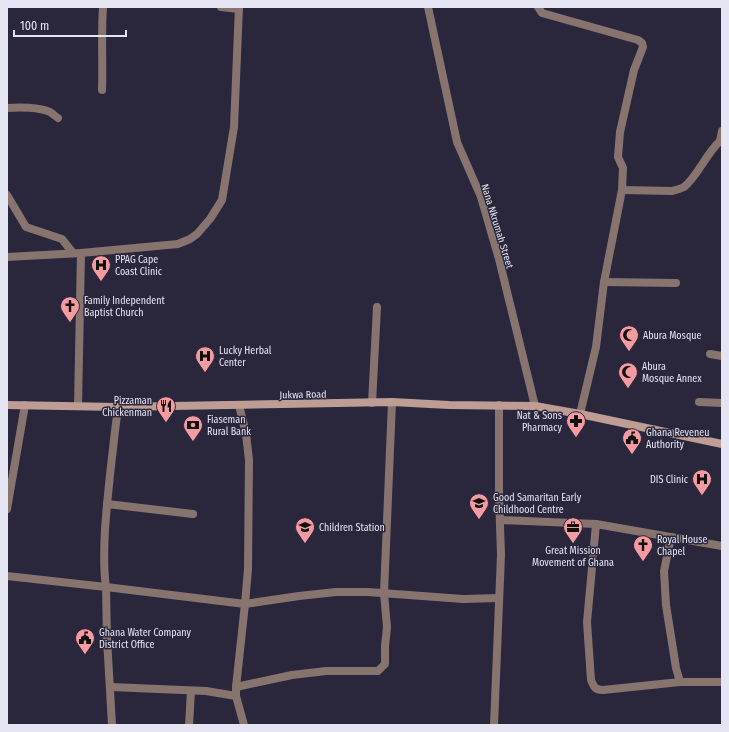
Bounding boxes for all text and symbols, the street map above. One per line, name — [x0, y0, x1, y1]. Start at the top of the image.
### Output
scale bar — [14, 12, 126, 38]
text: 100 m — [20, 19, 49, 33]
street label: Nana Nkrumah Street — [478, 183, 516, 271]
hospital icon: PPAG Cape Coast Clinic — [90, 254, 112, 282]
place label: PPAG Cape Coast Clinic — [115, 254, 163, 278]
church icon: Family Independent Baptist Church — [59, 295, 81, 323]
place label: Family Independent Baptist Church — [84, 295, 166, 319]
mosque icon: Abura Mosque — [618, 324, 640, 352]
place label: Abura Mosque — [643, 330, 701, 342]
hospital icon: Lucky Herbal Center — [194, 345, 216, 373]
place label: Lucky Herbal Center — [219, 345, 272, 369]
mosque icon: Abura Mosque Annex — [617, 361, 639, 389]
place label: Abura Mosque Annex — [642, 361, 702, 385]
street label: Jukwa Road — [279, 389, 327, 401]
place label: Pizzaman Chickenman — [102, 395, 152, 419]
restaurant icon: Pizzaman Chickenman — [155, 395, 177, 423]
place label: Nat & Sons Pharmacy — [517, 410, 563, 434]
pharmacy icon: Nat & Sons Pharmacy — [565, 410, 587, 438]
bank icon: Fiaseman Rural Bank — [182, 414, 204, 442]
place label: Fiaseman Rural Bank — [207, 414, 251, 438]
public building icon: Ghana Reveneu Authority — [621, 427, 643, 455]
place label: Ghana Reveneu Authority — [646, 427, 709, 451]
hospital icon: DIS Clinic — [691, 468, 713, 496]
place label: DIS Clinic — [650, 474, 689, 486]
school or university icon: Good Samaritan Early Childhood Centre — [468, 492, 490, 520]
place label: Good Samaritan Early Childhood Centre — [493, 492, 582, 516]
school or university icon: Children Station — [294, 516, 316, 544]
office icon: Great Mission Movement of Ghana — [562, 516, 584, 544]
place label: Children Station — [319, 522, 385, 534]
church icon: Royal House Chapel — [632, 534, 654, 562]
place label: Royal House Chapel — [657, 534, 707, 558]
place label: Great Mission Movement of Ghana — [532, 545, 614, 569]
public building icon: Ghana Water Company District Office — [74, 627, 96, 655]
place label: Ghana Water Company District Office — [99, 627, 192, 651]

